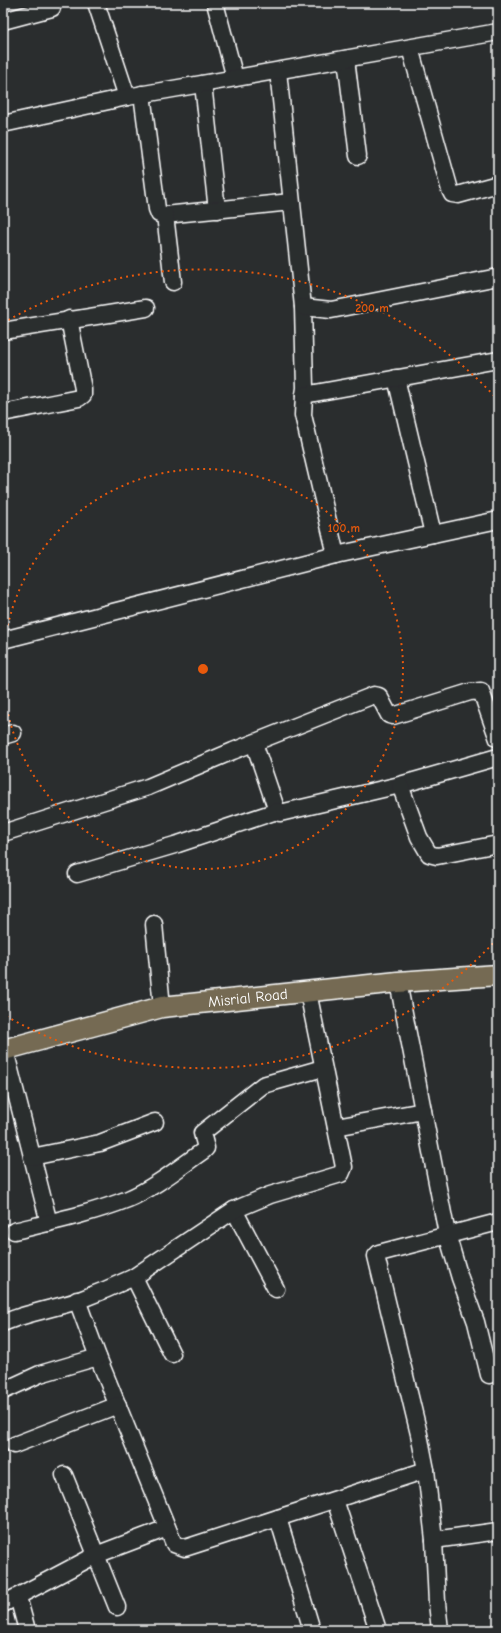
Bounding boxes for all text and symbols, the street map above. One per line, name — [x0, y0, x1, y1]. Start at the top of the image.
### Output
text: 200 m — [355, 301, 389, 315]
text: 100 m — [328, 521, 360, 535]
centre of rings — [196, 662, 210, 676]
street label: Misrial Road — [207, 985, 289, 1011]

